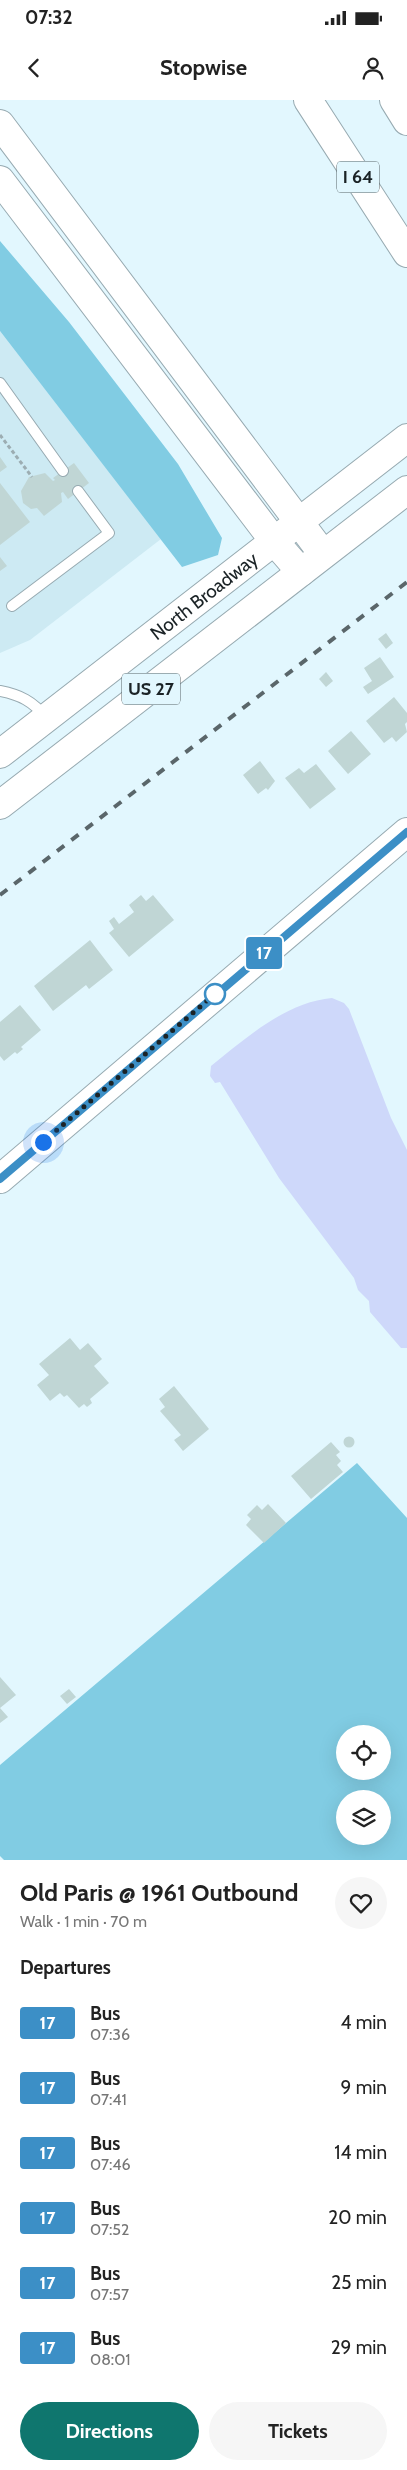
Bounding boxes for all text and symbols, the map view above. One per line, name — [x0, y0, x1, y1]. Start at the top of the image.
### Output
text: 07:32 — [25, 6, 73, 29]
icon: back — [20, 54, 48, 82]
text: Stopwise — [160, 54, 247, 81]
icon: person — [359, 54, 387, 82]
road number: I 64 — [337, 162, 379, 192]
street label: North Broadway — [146, 547, 263, 645]
road number: US 27 — [122, 674, 180, 704]
line badge: 17 — [242, 937, 286, 969]
text: 17 — [256, 942, 272, 964]
unlabelled marker — [204, 983, 226, 1005]
your location — [31, 1130, 56, 1155]
map controls — [336, 1725, 391, 1845]
button: locate — [336, 1725, 391, 1780]
button: layers — [336, 1790, 391, 1845]
button: heart — [335, 1877, 387, 1929]
text: Old Paris @ 1961 Outbound — [20, 1878, 299, 1907]
text: Walk · 1 min · 70 m — [20, 1912, 147, 1931]
text: Departures — [20, 1956, 111, 1979]
text: Bus — [90, 2002, 120, 2025]
text: 4 min — [340, 2011, 387, 2034]
text: 17 — [40, 2012, 55, 2034]
text: 07:36 — [90, 2025, 130, 2044]
text: Bus — [90, 2067, 120, 2090]
text: 9 min — [341, 2076, 387, 2099]
text: 17 — [40, 2077, 55, 2099]
text: 07:41 — [90, 2090, 127, 2109]
text: Bus — [90, 2132, 120, 2155]
text: 14 min — [334, 2141, 387, 2164]
text: 17 — [40, 2142, 55, 2164]
text: 07:46 — [90, 2155, 131, 2174]
text: Bus — [90, 2197, 120, 2220]
text: 20 min — [328, 2206, 387, 2229]
text: 17 — [40, 2207, 55, 2229]
text: 07:52 — [90, 2220, 129, 2239]
text: Bus — [90, 2262, 120, 2285]
text: 25 min — [331, 2271, 387, 2294]
text: 17 — [40, 2272, 55, 2294]
text: 07:57 — [90, 2285, 129, 2304]
text: Bus — [90, 2327, 120, 2350]
text: 29 min — [331, 2336, 387, 2359]
text: 17 — [40, 2337, 55, 2359]
text: 08:01 — [90, 2350, 131, 2369]
button: Directions — [20, 2402, 199, 2460]
button: Tickets — [209, 2402, 387, 2460]

